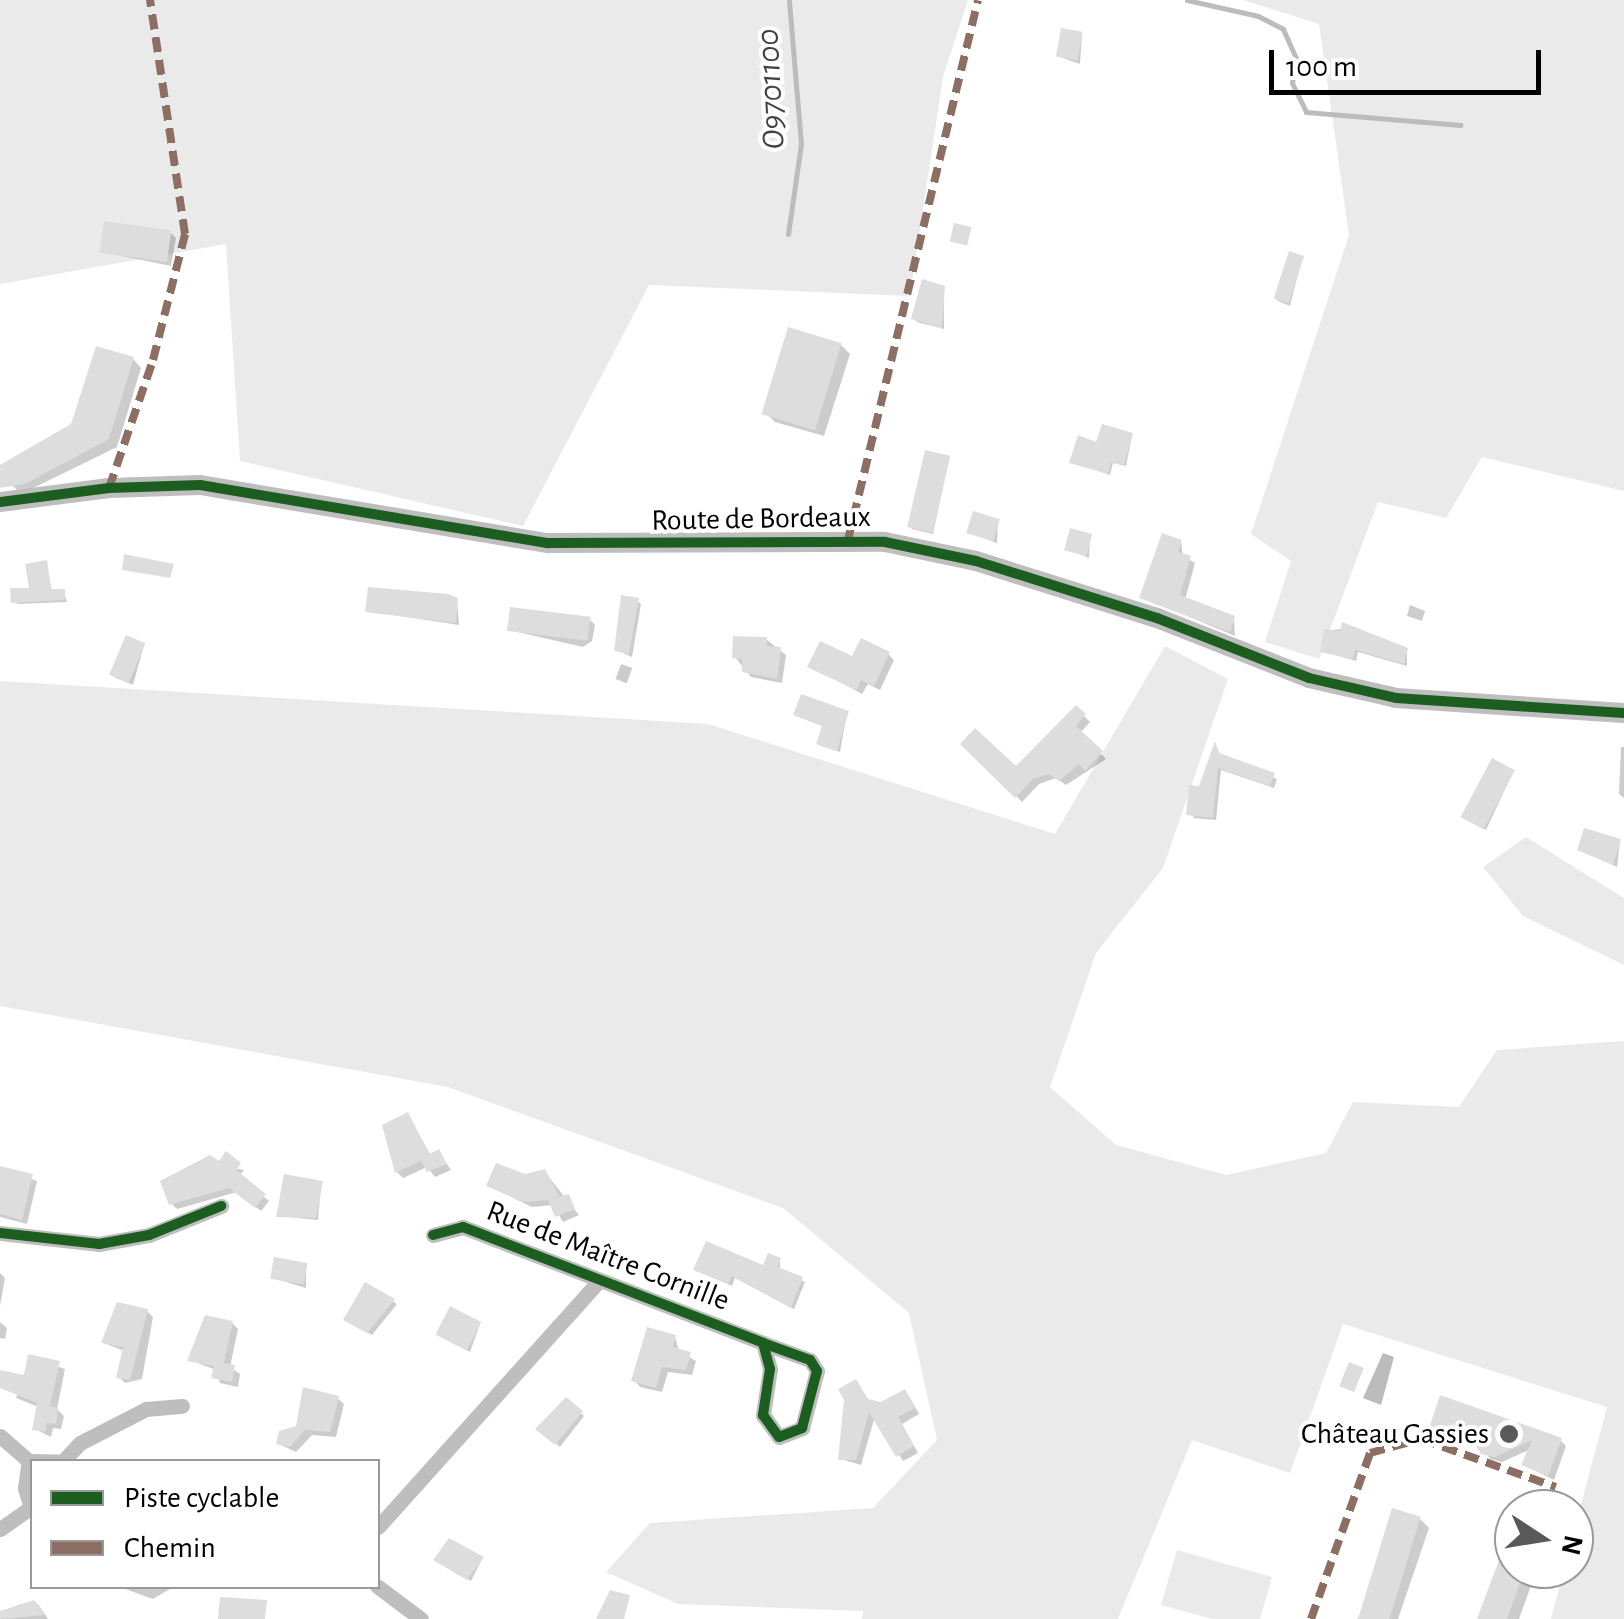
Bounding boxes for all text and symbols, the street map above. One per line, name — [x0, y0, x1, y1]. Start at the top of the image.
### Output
water label: O9701100 — [749, 28, 793, 150]
scale bar — [1274, 30, 1546, 92]
text: 100 m — [1286, 52, 1357, 82]
street label: Route de Bordeaux — [651, 499, 871, 539]
street label: Rue de Maître Cornille — [481, 1193, 735, 1319]
place label: Château Gassies — [1301, 1416, 1489, 1452]
marker: Château Gassies — [1498, 1423, 1520, 1445]
legend — [30, 1459, 380, 1589]
text: Piste cyclable — [124, 1483, 279, 1513]
north arrow — [1494, 1489, 1594, 1589]
text: N — [1556, 1532, 1587, 1557]
text: Chemin — [124, 1533, 216, 1563]

